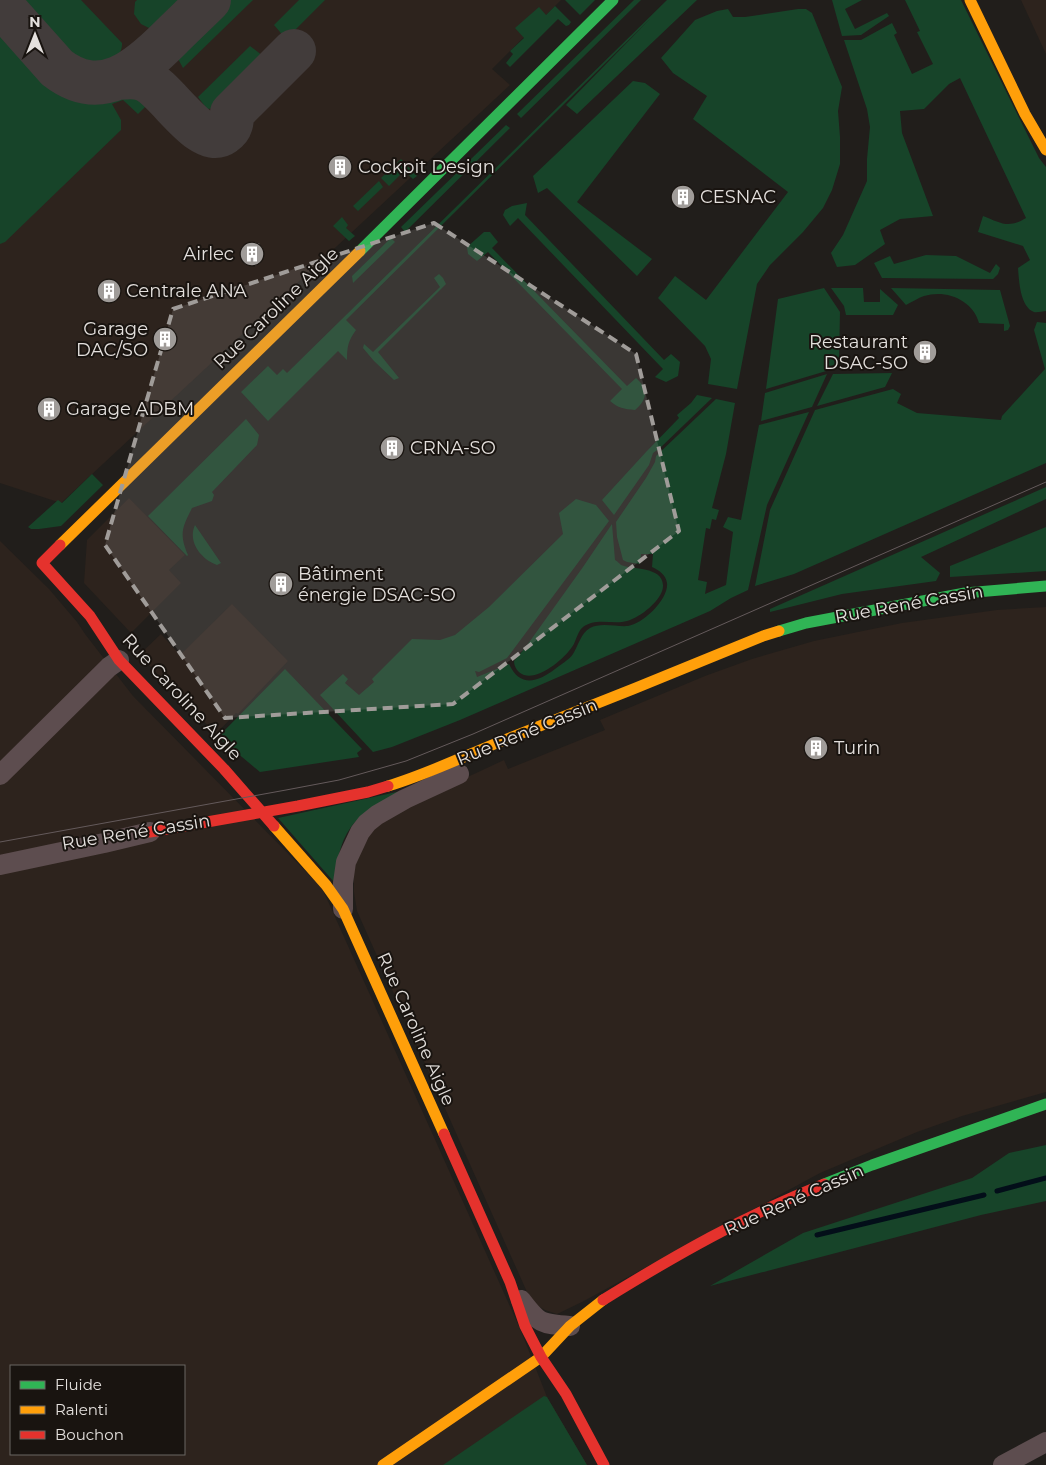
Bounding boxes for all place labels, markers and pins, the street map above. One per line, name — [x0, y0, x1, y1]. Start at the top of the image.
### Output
building icon: Cockpit Design — [327, 154, 353, 180]
place label: Cockpit Design — [358, 156, 495, 178]
building icon: CESNAC — [670, 184, 696, 210]
place label: CESNAC — [700, 186, 776, 208]
building icon: Airlec — [239, 241, 265, 267]
place label: Airlec — [183, 243, 234, 265]
building icon: Centrale ANA — [96, 278, 122, 304]
place label: Centrale ANA — [126, 280, 247, 302]
place label: Garage DAC/SO — [76, 318, 148, 361]
building icon: Garage DAC/SO — [152, 326, 178, 352]
place label: Restaurant DSAC-SO — [809, 331, 908, 374]
building icon: Restaurant DSAC-SO — [912, 339, 938, 365]
building icon: Garage ADBM — [36, 396, 62, 422]
place label: Garage ADBM — [66, 398, 194, 420]
building icon: CRNA-SO — [379, 435, 405, 461]
place label: CRNA-SO — [410, 437, 496, 459]
place label: Bâtiment énergie DSAC-SO — [298, 563, 456, 606]
building icon: Bâtiment énergie DSAC-SO — [268, 571, 294, 597]
building icon: Turin — [803, 735, 829, 761]
place label: Turin — [834, 737, 880, 759]

